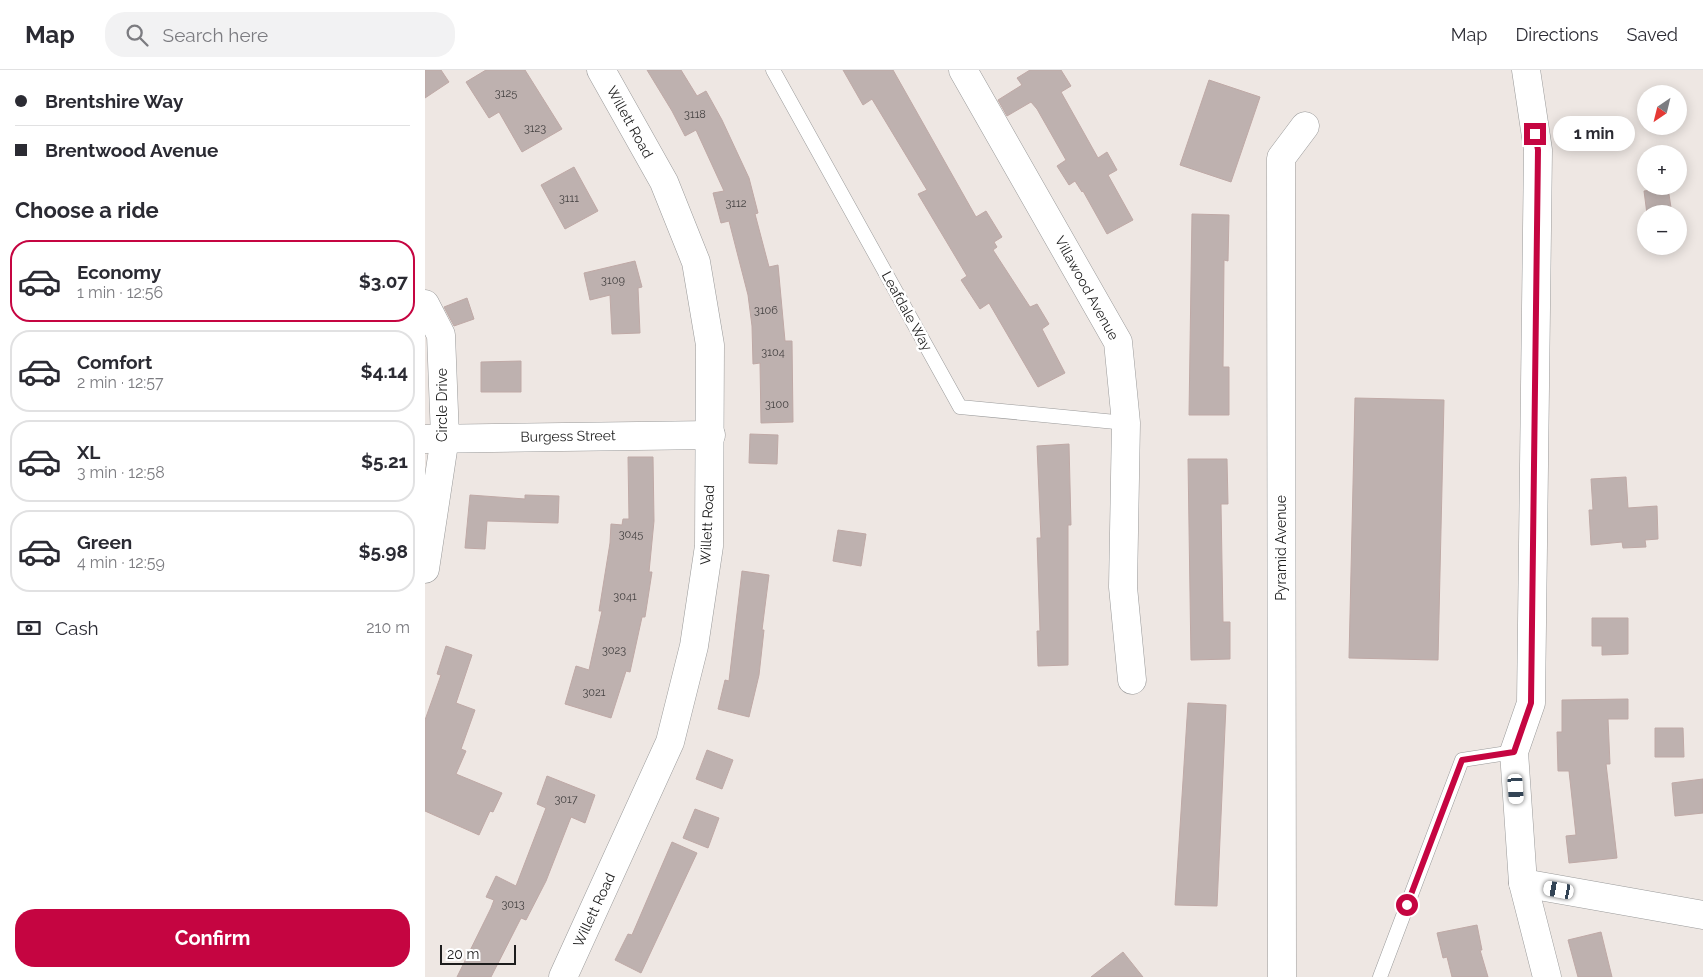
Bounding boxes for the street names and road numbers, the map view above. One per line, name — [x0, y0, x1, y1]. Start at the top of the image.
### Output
street label: Willett Road — [604, 83, 656, 161]
street label: Villawood Avenue — [1052, 233, 1122, 343]
street label: Leafdale Way — [879, 268, 936, 354]
street label: Circle Drive — [434, 368, 450, 442]
street label: Burgess Street — [520, 427, 616, 445]
street label: Willett Road — [697, 485, 717, 565]
street label: Pyramid Avenue — [1273, 495, 1289, 601]
street label: Willett Road — [570, 870, 618, 950]

